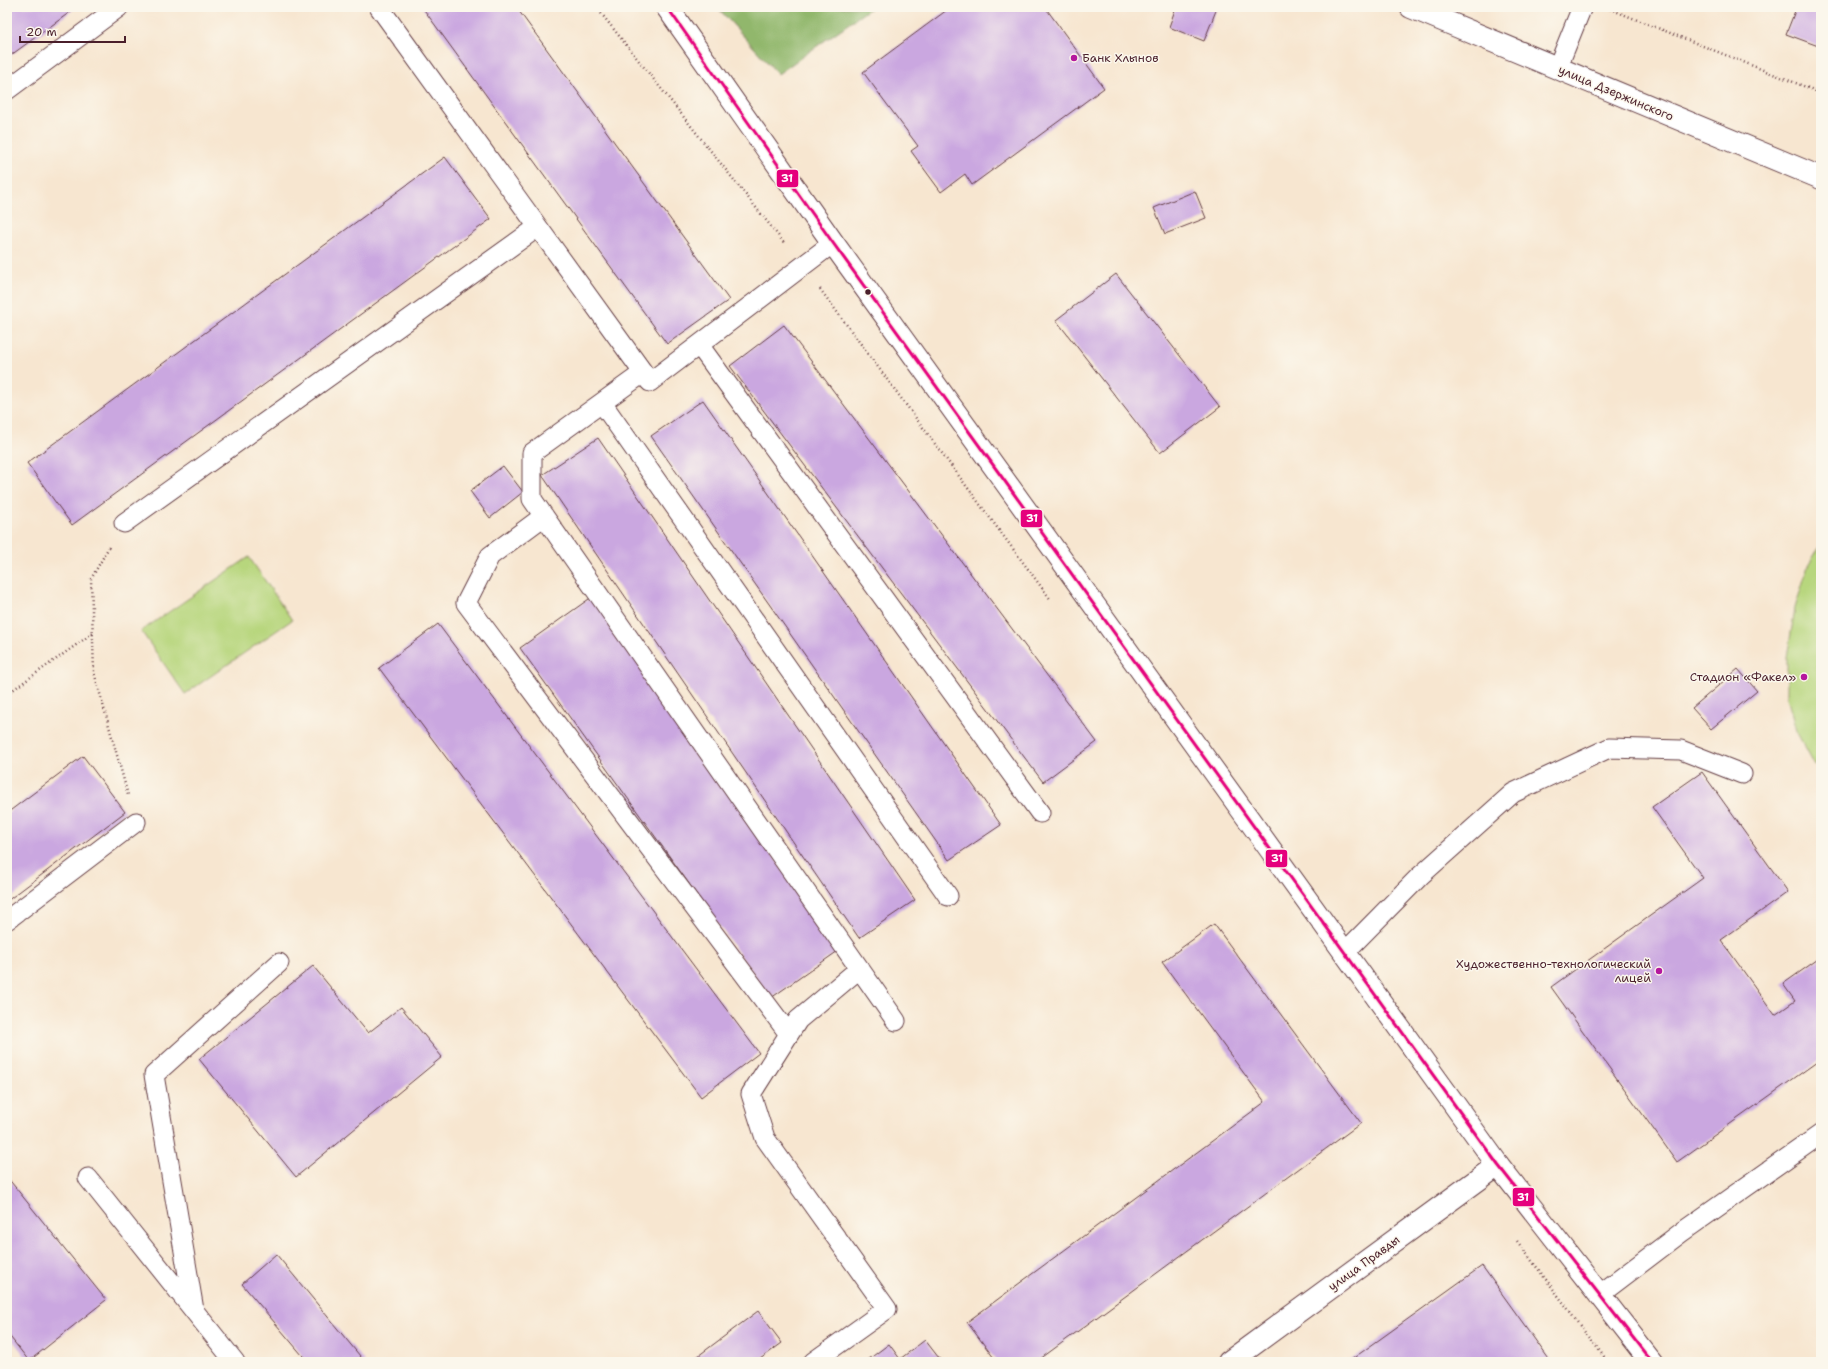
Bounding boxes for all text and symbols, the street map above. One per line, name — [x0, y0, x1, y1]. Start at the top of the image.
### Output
scale bar — [20, 18, 125, 44]
text: 20 m — [26, 24, 57, 40]
place label: Банк Хлынов — [1082, 50, 1159, 66]
marker: Банк Хлынов — [1069, 53, 1079, 63]
street label: улица Дзержинского — [1556, 61, 1676, 125]
line badge: 31 — [776, 169, 799, 188]
text: 31 — [781, 171, 793, 186]
unlabelled marker — [863, 287, 873, 297]
line badge: 31 — [1020, 509, 1043, 528]
text: 31 — [1026, 511, 1038, 526]
place label: Стадион «Факел» — [1690, 669, 1796, 685]
marker: Стадион «Факел» — [1799, 672, 1809, 682]
line badge: 31 — [1265, 849, 1288, 868]
text: 31 — [1271, 851, 1283, 866]
place label: Художественно-технологический лицей — [1456, 956, 1651, 986]
marker: Художественно-технологический лицей — [1654, 966, 1664, 976]
line badge: 31 — [1512, 1187, 1535, 1207]
text: 31 — [1517, 1190, 1529, 1205]
street label: улица Правды — [1325, 1232, 1403, 1294]

